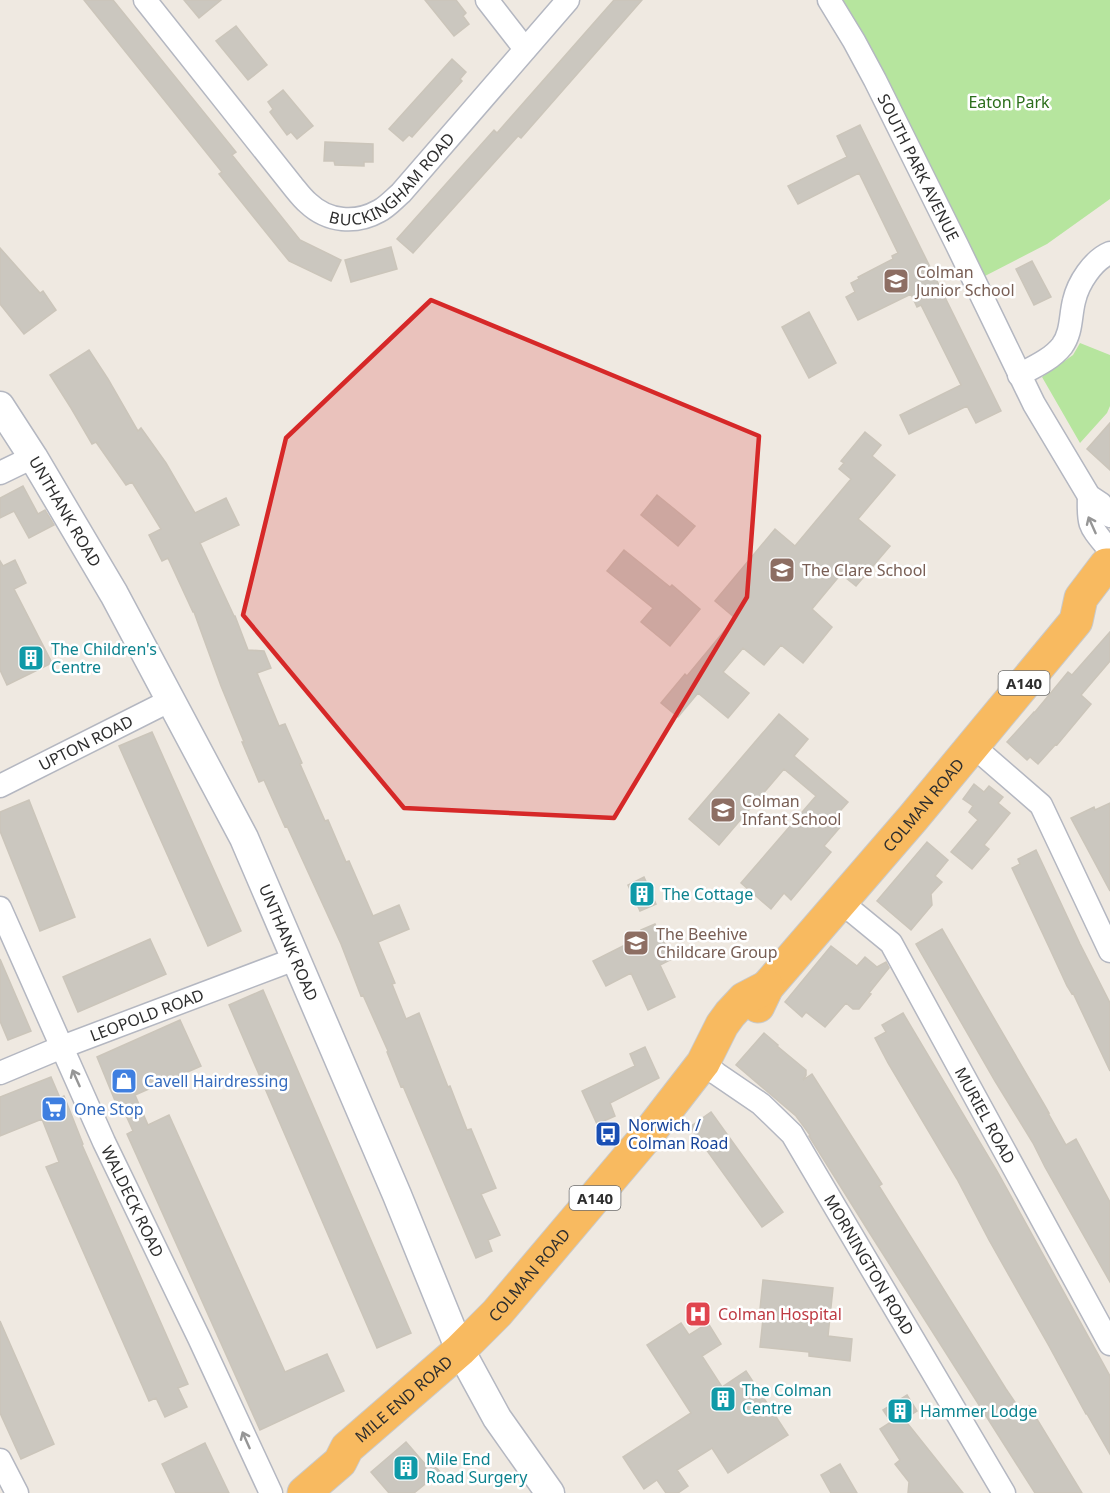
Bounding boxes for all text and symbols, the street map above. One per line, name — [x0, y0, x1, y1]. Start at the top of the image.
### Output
street label: SOUTH PARK AVENUE — [873, 90, 964, 245]
park label: Eaton Park — [968, 91, 1050, 113]
street label: BUCKINGHAM ROAD — [327, 128, 459, 230]
place label: Colman Junior School — [914, 261, 1015, 301]
school or university icon: Colman Junior School — [881, 266, 911, 296]
street label: UNTHANK ROAD — [24, 452, 107, 571]
one-way arrow — [1086, 516, 1097, 534]
school or university icon: The Clare School — [767, 555, 797, 585]
place label: The Clare School — [802, 559, 927, 581]
place label: The Children's Centre — [51, 638, 157, 678]
building icon: The Children's Centre — [16, 643, 46, 673]
road number: A140 — [998, 671, 1050, 695]
street label: UPTON ROAD — [35, 710, 137, 776]
street label: COLMAN ROAD — [878, 754, 969, 856]
place label: Colman Infant School — [742, 790, 841, 830]
school or university icon: Colman Infant School — [708, 795, 738, 825]
building icon: The Cottage — [627, 879, 657, 909]
street label: UNTHANK ROAD — [254, 881, 324, 1004]
place label: The Cottage — [662, 883, 753, 905]
place label: The Beehive Childcare Group — [656, 923, 778, 963]
school or university icon: The Beehive Childcare Group — [621, 928, 651, 958]
street label: LEOPOLD ROAD — [87, 983, 207, 1046]
street label: MURIEL ROAD — [950, 1063, 1020, 1168]
shop icon: Cavell Hairdressing — [109, 1066, 139, 1096]
one-way arrow — [70, 1070, 81, 1088]
place label: Cavell Hairdressing — [144, 1070, 288, 1092]
supermarket icon: One Stop — [39, 1094, 69, 1124]
place label: One Stop — [74, 1098, 144, 1120]
place label: Norwich / Colman Road — [628, 1114, 728, 1154]
bus stop icon: Norwich / Colman Road — [593, 1119, 623, 1149]
street label: WALDECK ROAD — [96, 1142, 169, 1261]
road number: A140 — [570, 1186, 620, 1210]
street label: MORNINGTON ROAD — [819, 1190, 919, 1339]
street label: COLMAN ROAD — [484, 1224, 575, 1326]
hospital icon: Colman Hospital — [683, 1299, 713, 1329]
place label: Colman Hospital — [718, 1303, 842, 1325]
street label: MILE END ROAD — [350, 1351, 457, 1447]
place label: The Colman Centre — [742, 1379, 832, 1419]
building icon: The Colman Centre — [708, 1384, 738, 1414]
building icon: Hammer Lodge — [885, 1396, 915, 1426]
place label: Hammer Lodge — [920, 1400, 1037, 1422]
one-way arrow — [240, 1431, 251, 1449]
place label: Mile End Road Surgery — [426, 1448, 528, 1488]
building icon: Mile End Road Surgery — [391, 1453, 421, 1483]

